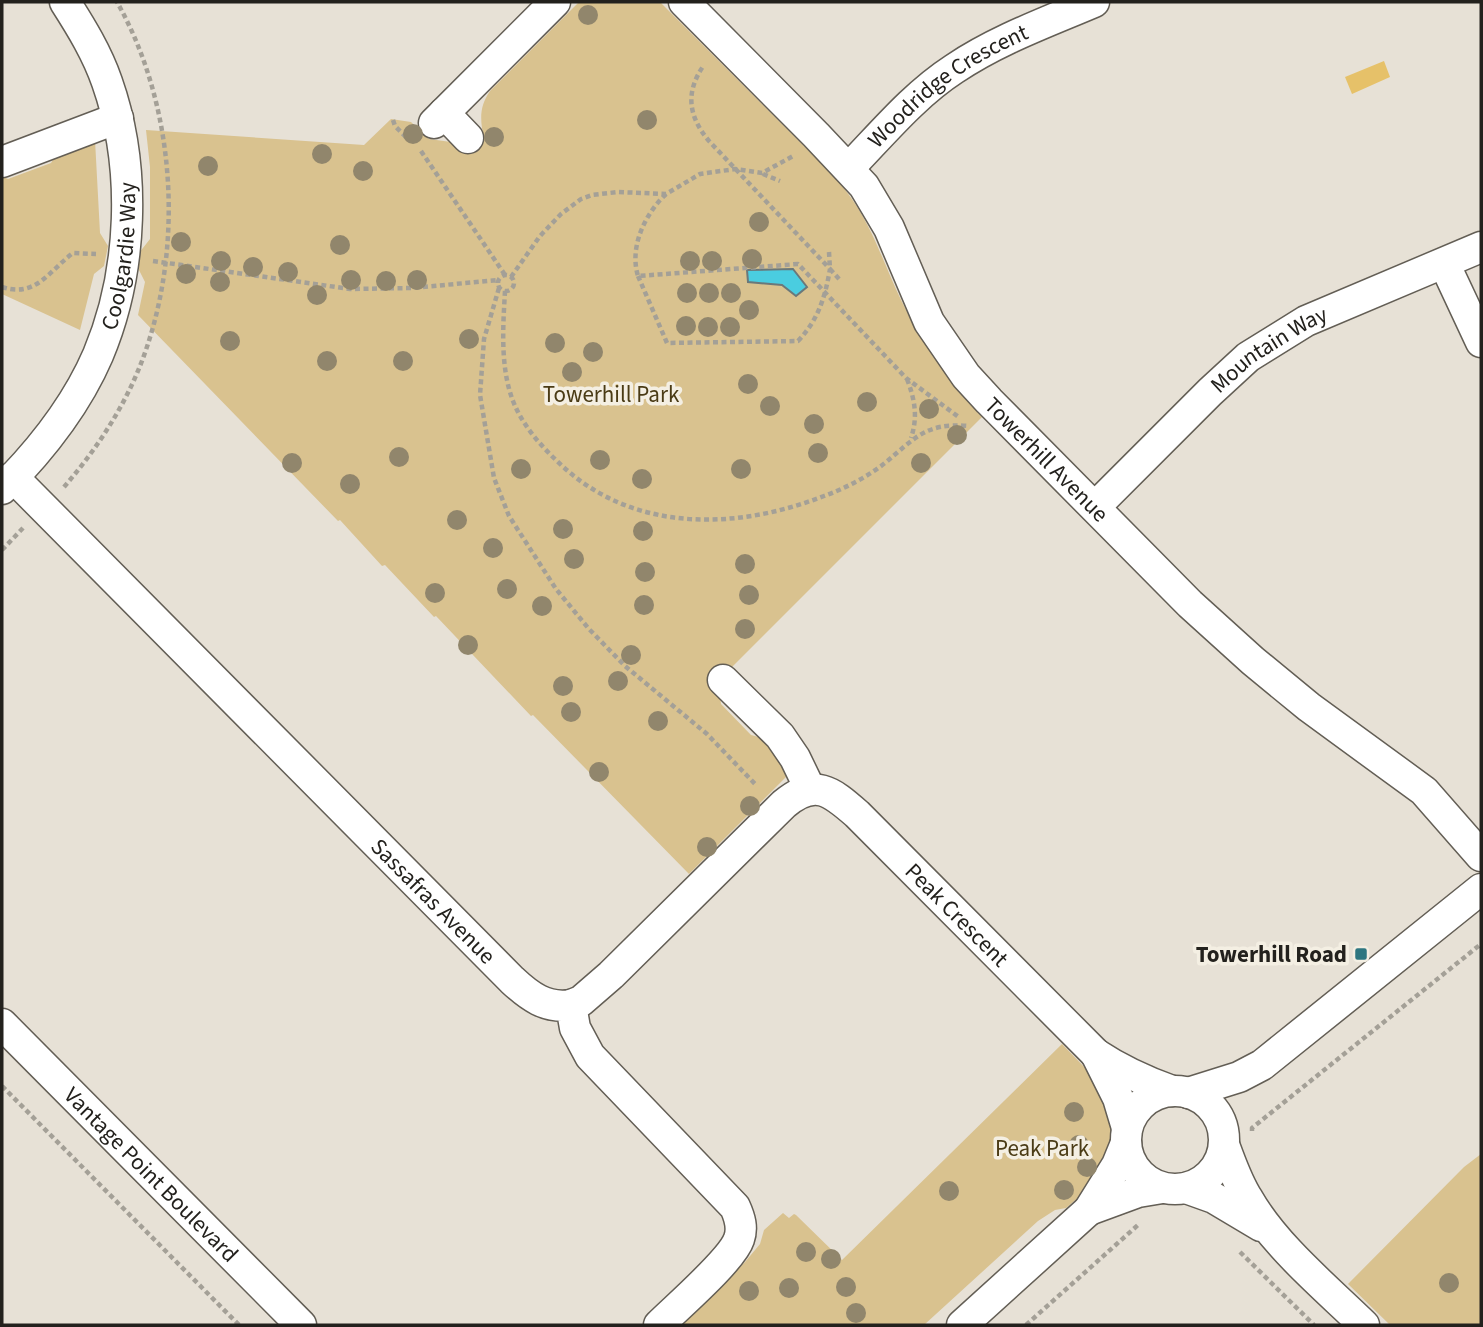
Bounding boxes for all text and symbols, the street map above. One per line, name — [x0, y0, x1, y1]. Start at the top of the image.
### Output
street label: Woodridge Crescent — [860, 16, 1033, 156]
street label: Coolgardie Way — [92, 181, 144, 334]
street label: Mountain Way — [1203, 298, 1333, 401]
park label: Towerhill Park — [543, 378, 680, 411]
street label: Towerhill Avenue — [977, 390, 1116, 530]
street label: Sassafras Avenue — [363, 831, 503, 972]
street label: Peak Crescent — [897, 855, 1016, 975]
place label: Towerhill Road — [1196, 938, 1347, 971]
marker: Towerhill Road — [1353, 946, 1369, 962]
street label: Vantage Point Boulevard — [56, 1080, 246, 1270]
park label: Peak Park — [995, 1132, 1090, 1165]

